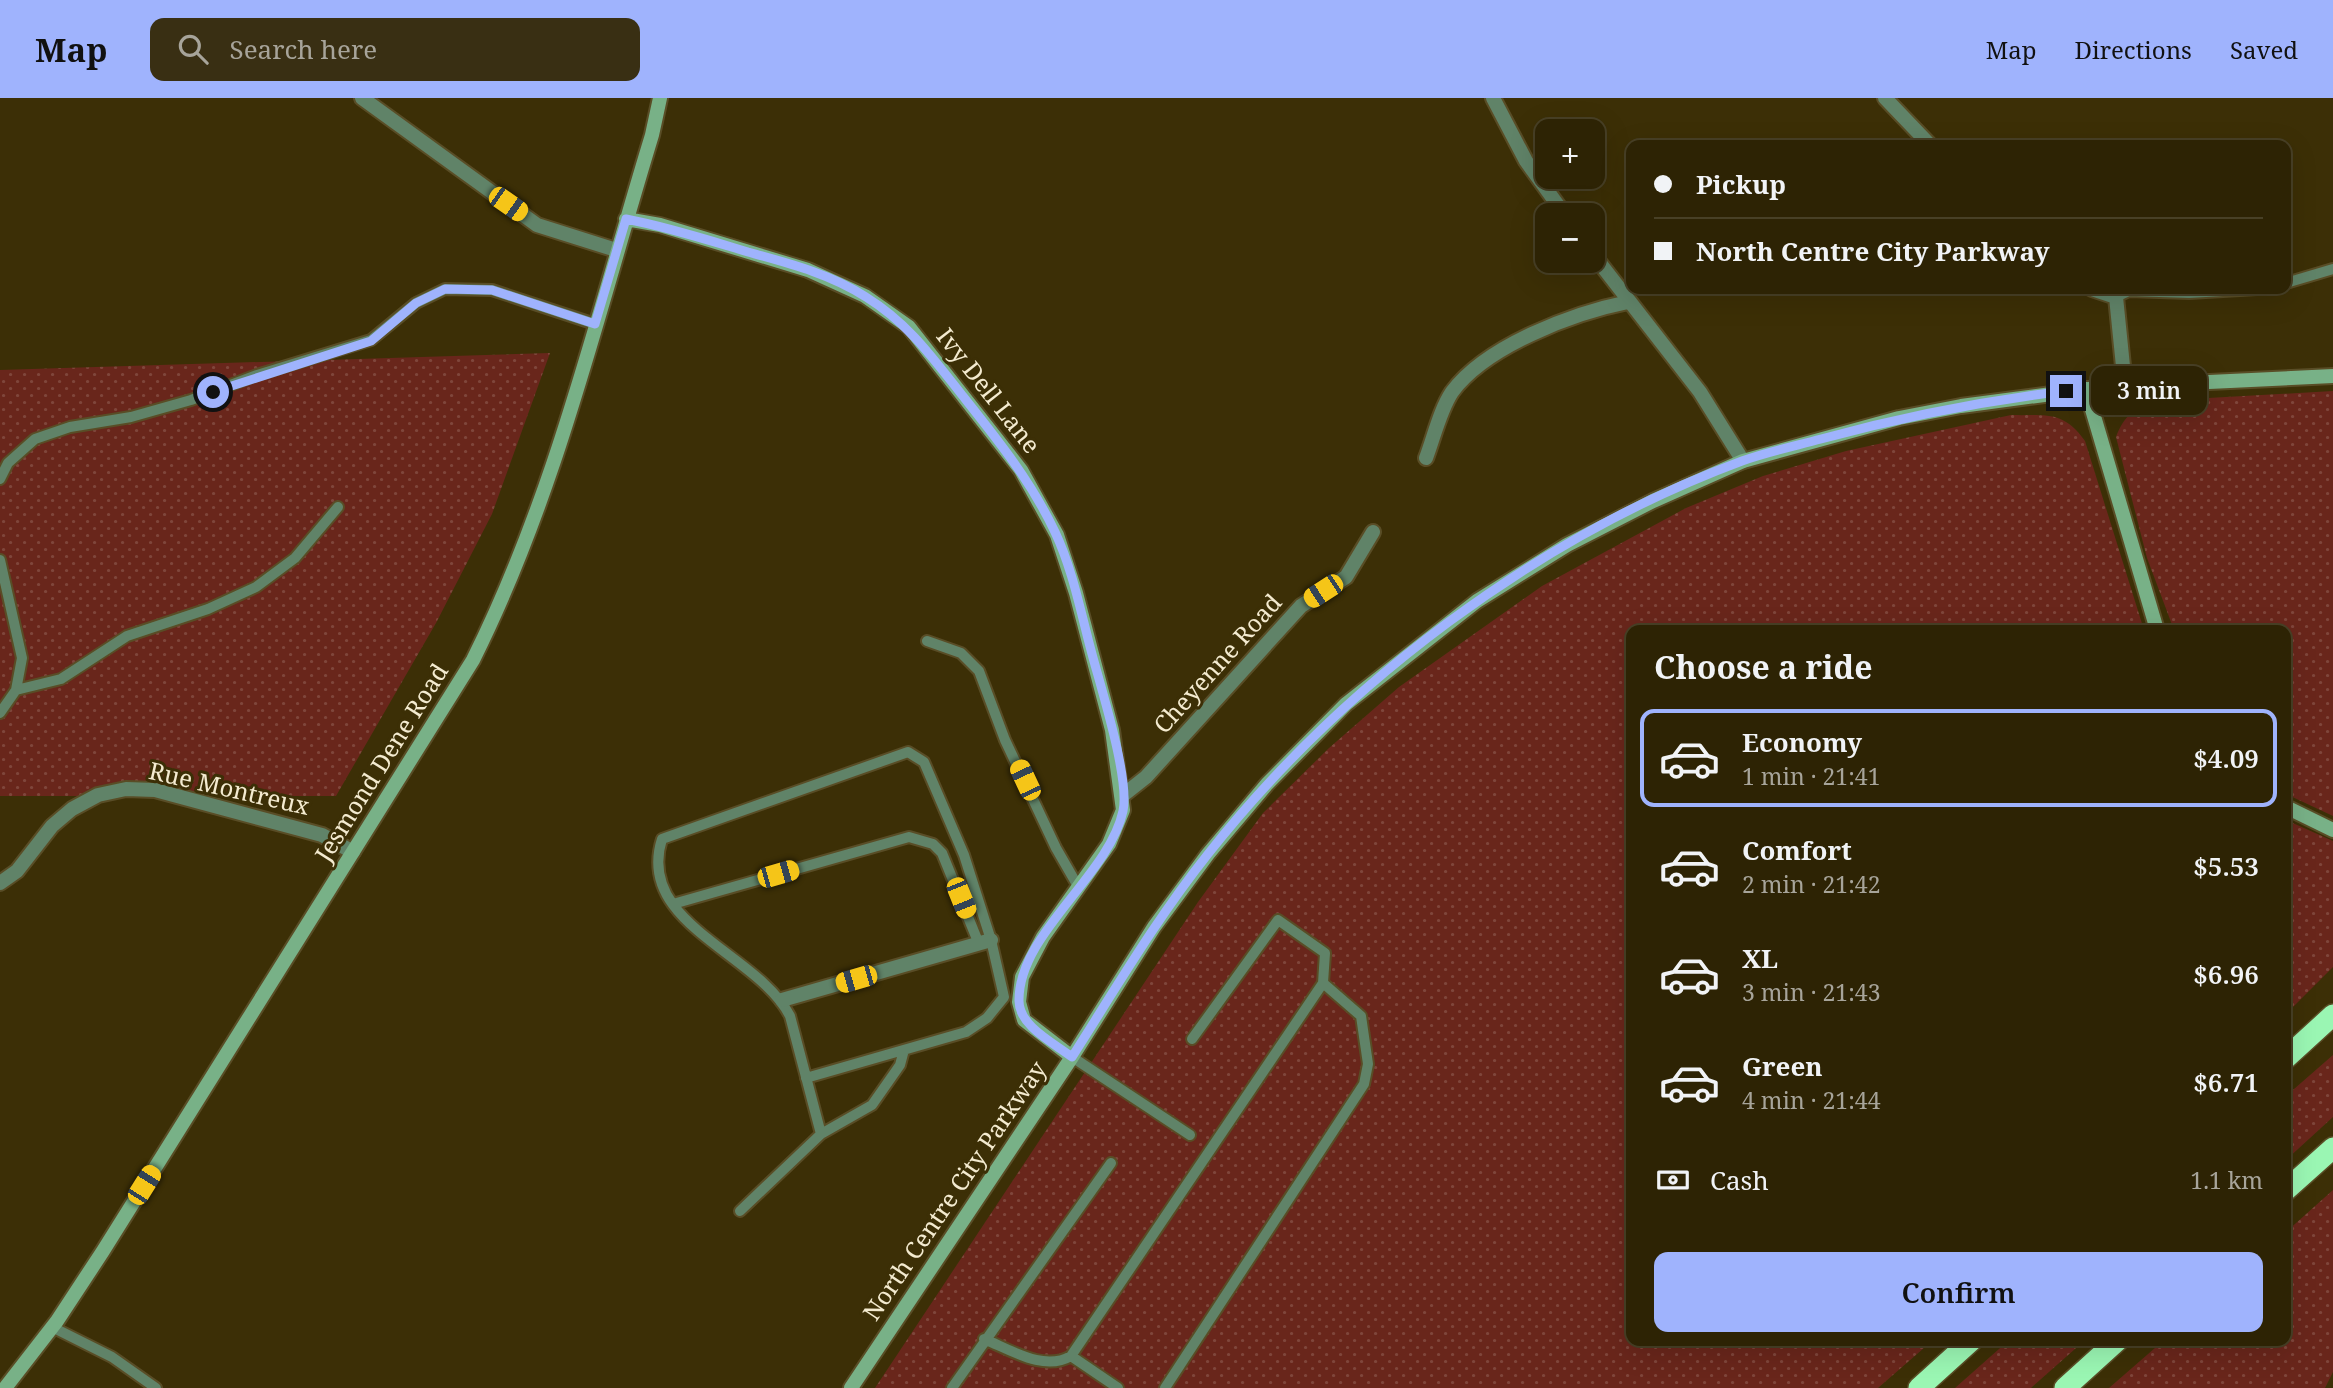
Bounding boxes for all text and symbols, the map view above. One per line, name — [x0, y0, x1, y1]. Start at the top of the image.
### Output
search box — [150, 18, 640, 81]
text: Map — [35, 27, 108, 72]
icon: search — [174, 30, 212, 68]
text: Search here — [230, 31, 377, 67]
text: Map — [1986, 33, 2037, 66]
text: Directions — [2075, 33, 2192, 66]
text: Saved — [2230, 33, 2298, 66]
map controls — [1535, 119, 1605, 273]
button: + — [1535, 119, 1605, 189]
text: Pickup — [1696, 166, 1786, 202]
car — [485, 183, 532, 225]
button: − — [1535, 203, 1605, 273]
text: North Centre City Parkway — [1696, 233, 2050, 269]
street label: Ivy Dell Lane — [930, 321, 1049, 460]
callout: 3 min — [2090, 366, 2206, 416]
text: 3 min — [2117, 374, 2181, 406]
route end — [2050, 375, 2082, 407]
route start — [197, 376, 229, 408]
car — [1300, 571, 1347, 611]
street label: Cheyenne Road — [1145, 586, 1289, 740]
text: Choose a ride — [1654, 645, 1873, 688]
street label: Jesmond Dene Road — [306, 657, 455, 868]
text: Economy — [1742, 724, 1862, 760]
icon: car — [1658, 727, 1721, 790]
text: $4.09 — [2193, 740, 2259, 776]
street label: Rue Montreux — [146, 753, 313, 822]
car — [1007, 757, 1044, 803]
text: 1 min · 21:41 — [1742, 760, 1880, 792]
text: Comfort — [1742, 832, 1852, 868]
icon: car — [1658, 835, 1721, 898]
text: $5.53 — [2193, 848, 2259, 884]
car — [755, 858, 802, 890]
text: 2 min · 21:42 — [1742, 868, 1880, 900]
car — [944, 875, 979, 921]
text: XL — [1742, 940, 1778, 976]
icon: car — [1658, 943, 1721, 1006]
text: $6.96 — [2193, 956, 2259, 992]
car — [833, 963, 880, 995]
text: 3 min · 21:43 — [1742, 976, 1880, 1008]
text: Green — [1742, 1048, 1823, 1084]
icon: car — [1658, 1051, 1721, 1114]
street label: North Centre City Parkway — [854, 1053, 1053, 1326]
text: $6.71 — [2193, 1064, 2259, 1100]
text: 4 min · 21:44 — [1742, 1084, 1880, 1116]
icon: cash — [1654, 1161, 1692, 1199]
car — [124, 1162, 165, 1208]
text: Cash — [1710, 1162, 1769, 1198]
text: 1.1 km — [2190, 1164, 2263, 1196]
button: Confirm — [1654, 1252, 2263, 1332]

